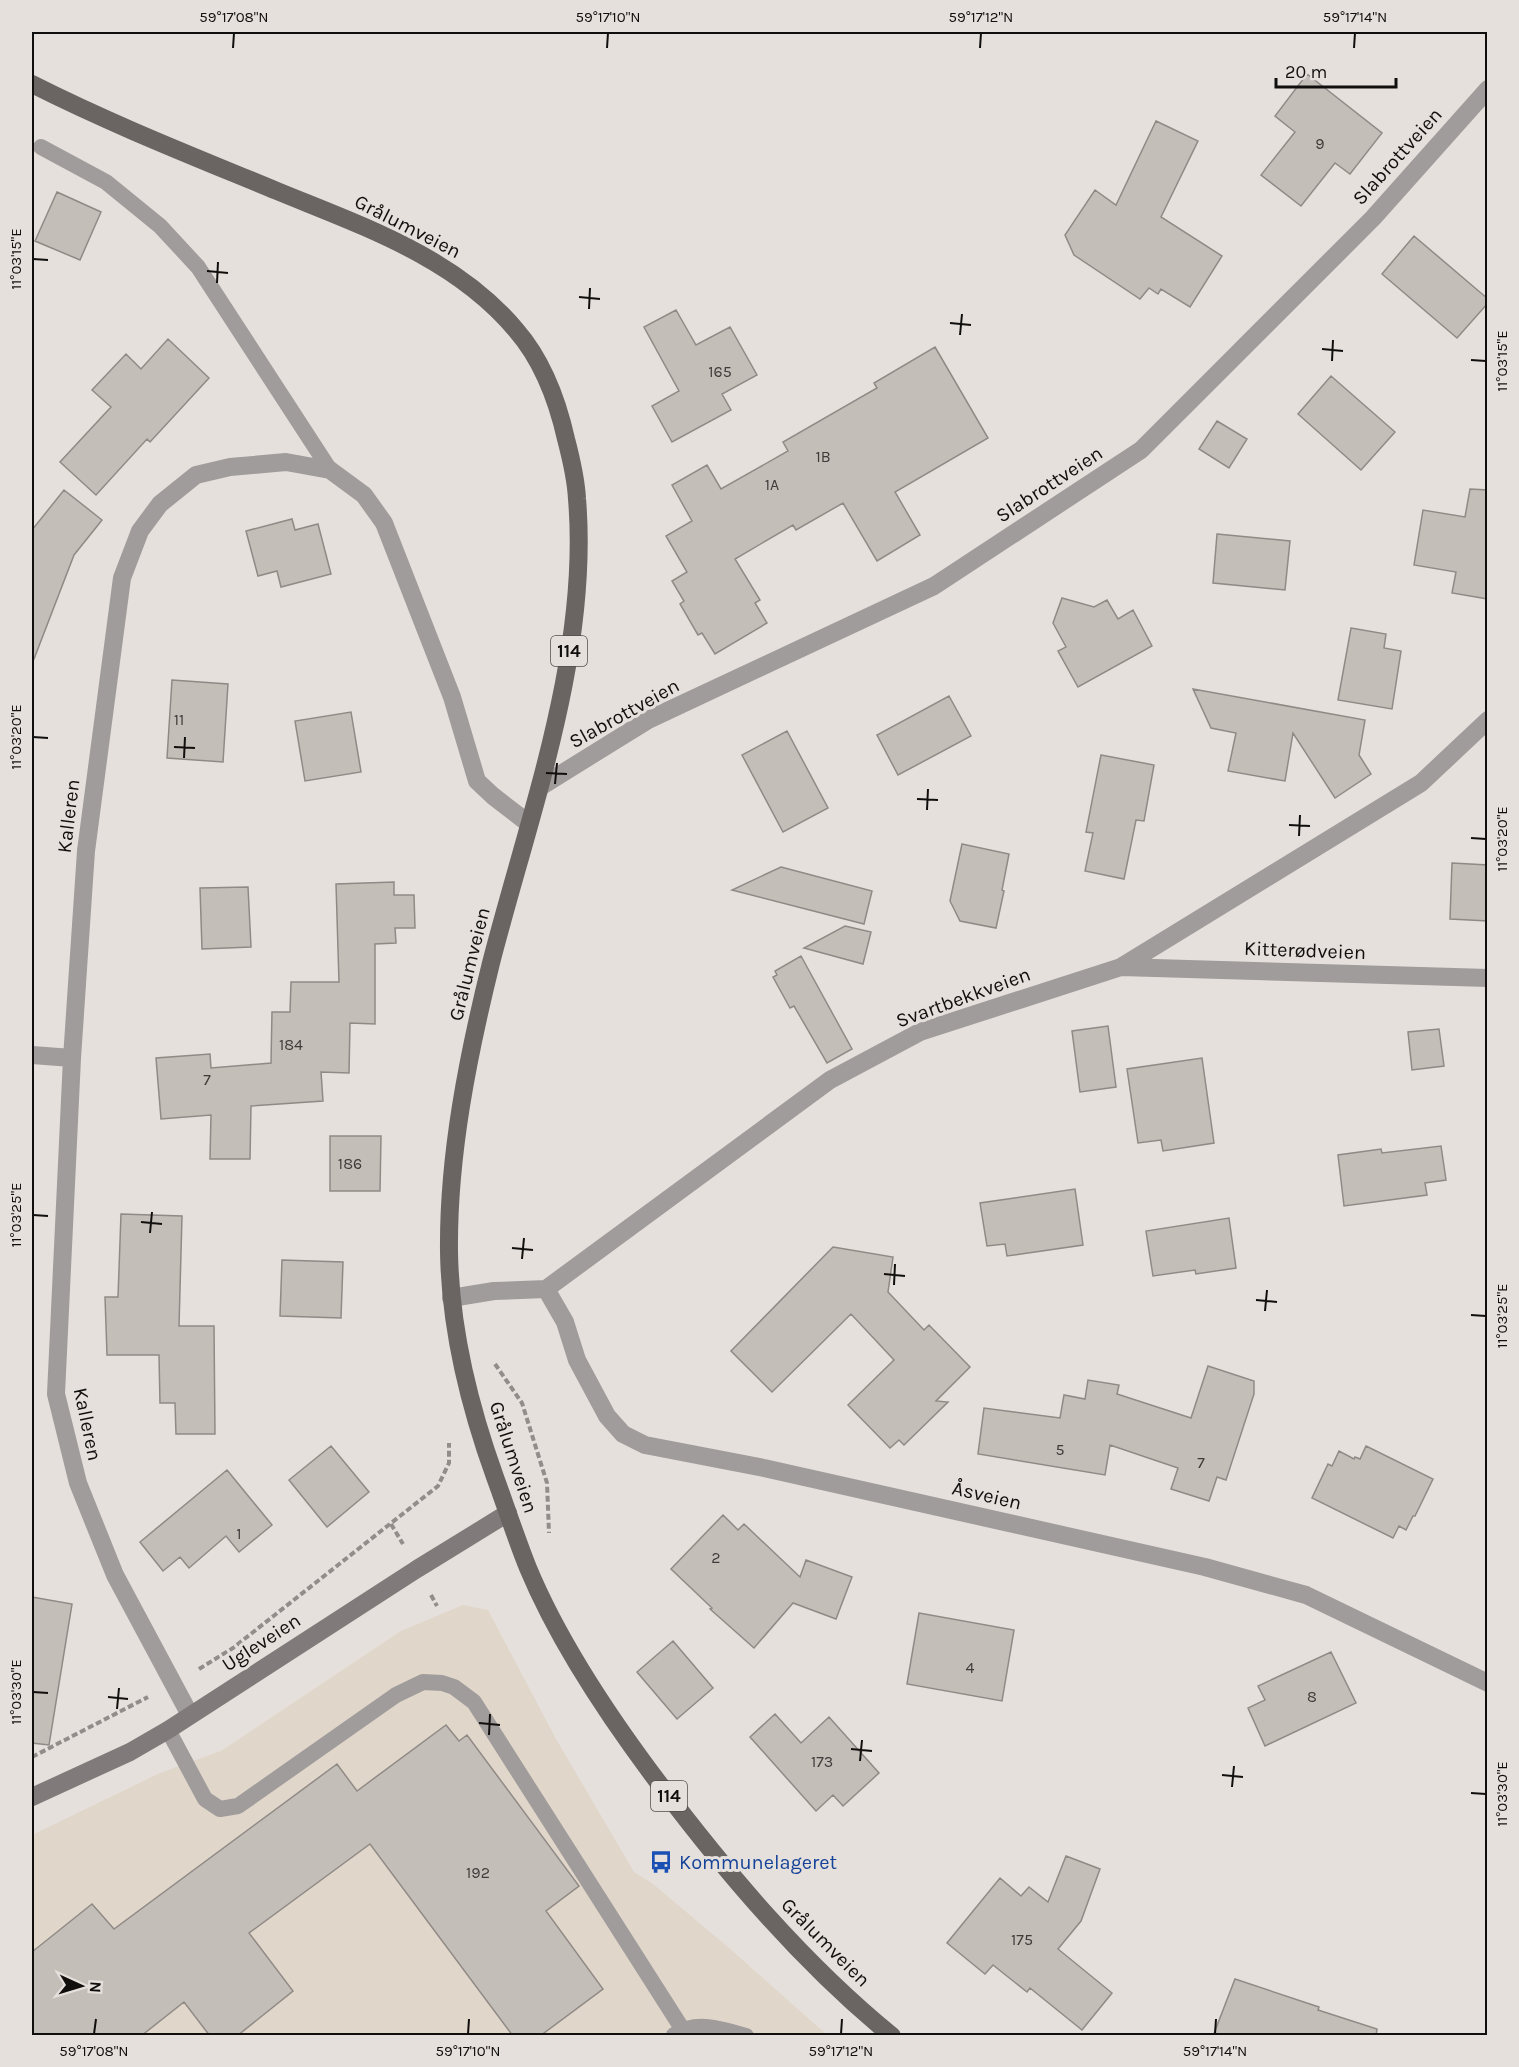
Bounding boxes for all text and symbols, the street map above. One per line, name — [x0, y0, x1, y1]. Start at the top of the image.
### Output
text: 59°17'08"N — [199, 8, 269, 26]
text: 59°17'10"N — [576, 8, 641, 26]
text: 59°17'12"N — [949, 8, 1013, 26]
text: 59°17'14"N — [1323, 8, 1387, 26]
scale bar — [1276, 51, 1396, 89]
text: 20 m — [1285, 61, 1327, 83]
street label: Slabrottveien — [1348, 103, 1447, 210]
house number: 9 — [1315, 134, 1325, 153]
street label: Grålumveien — [351, 190, 465, 263]
text: 11°03'15"E — [7, 228, 25, 290]
text: 11°03'15"E — [1493, 330, 1511, 392]
house number: 165 — [708, 362, 732, 381]
street label: Slabrottveien — [992, 441, 1107, 527]
house number: 1B — [815, 447, 831, 466]
house number: 1A — [765, 475, 779, 494]
road number: 114 — [551, 636, 587, 666]
street label: Slabrottveien — [565, 674, 683, 753]
text: 11°03'20"E — [7, 704, 25, 770]
house number: 11 — [174, 710, 184, 729]
street label: Kalleren — [53, 778, 84, 854]
text: 11°03'20"E — [1493, 806, 1511, 872]
street label: Grålumveien — [444, 905, 495, 1023]
street label: Kitterødveien — [1244, 937, 1366, 964]
street label: Svartbekkveien — [893, 963, 1033, 1032]
house number: 184 — [279, 1035, 303, 1054]
house number: 7 — [203, 1070, 211, 1089]
house number: 186 — [338, 1154, 362, 1173]
text: 11°03'25"E — [7, 1183, 25, 1247]
text: 11°03'25"E — [1493, 1284, 1511, 1348]
street label: Kalleren — [69, 1385, 106, 1463]
street label: Grålumveien — [485, 1398, 542, 1516]
house number: 5 — [1055, 1440, 1065, 1459]
house number: 7 — [1197, 1453, 1205, 1472]
street label: Åsveien — [950, 1476, 1024, 1515]
house number: 1 — [236, 1524, 242, 1543]
house number: 2 — [711, 1548, 721, 1567]
street label: Ugleveien — [218, 1609, 305, 1676]
house number: 4 — [966, 1658, 975, 1677]
text: 11°03'30"E — [7, 1659, 25, 1725]
house number: 8 — [1307, 1687, 1317, 1706]
house number: 173 — [811, 1752, 833, 1771]
text: 11°03'30"E — [1493, 1761, 1511, 1827]
road number: 114 — [651, 1781, 687, 1811]
bus stop icon: Kommunelageret — [648, 1849, 674, 1875]
place label: Kommunelageret — [679, 1851, 838, 1874]
house number: 192 — [466, 1863, 490, 1882]
street label: Grålumveien — [776, 1893, 875, 1992]
house number: 175 — [1011, 1930, 1033, 1949]
north arrow — [51, 1956, 111, 2016]
text: N — [86, 1981, 105, 1993]
text: 59°17'08"N — [59, 2042, 129, 2060]
text: 59°17'10"N — [436, 2042, 501, 2060]
text: 59°17'12"N — [809, 2042, 873, 2060]
text: 59°17'14"N — [1183, 2042, 1247, 2060]

